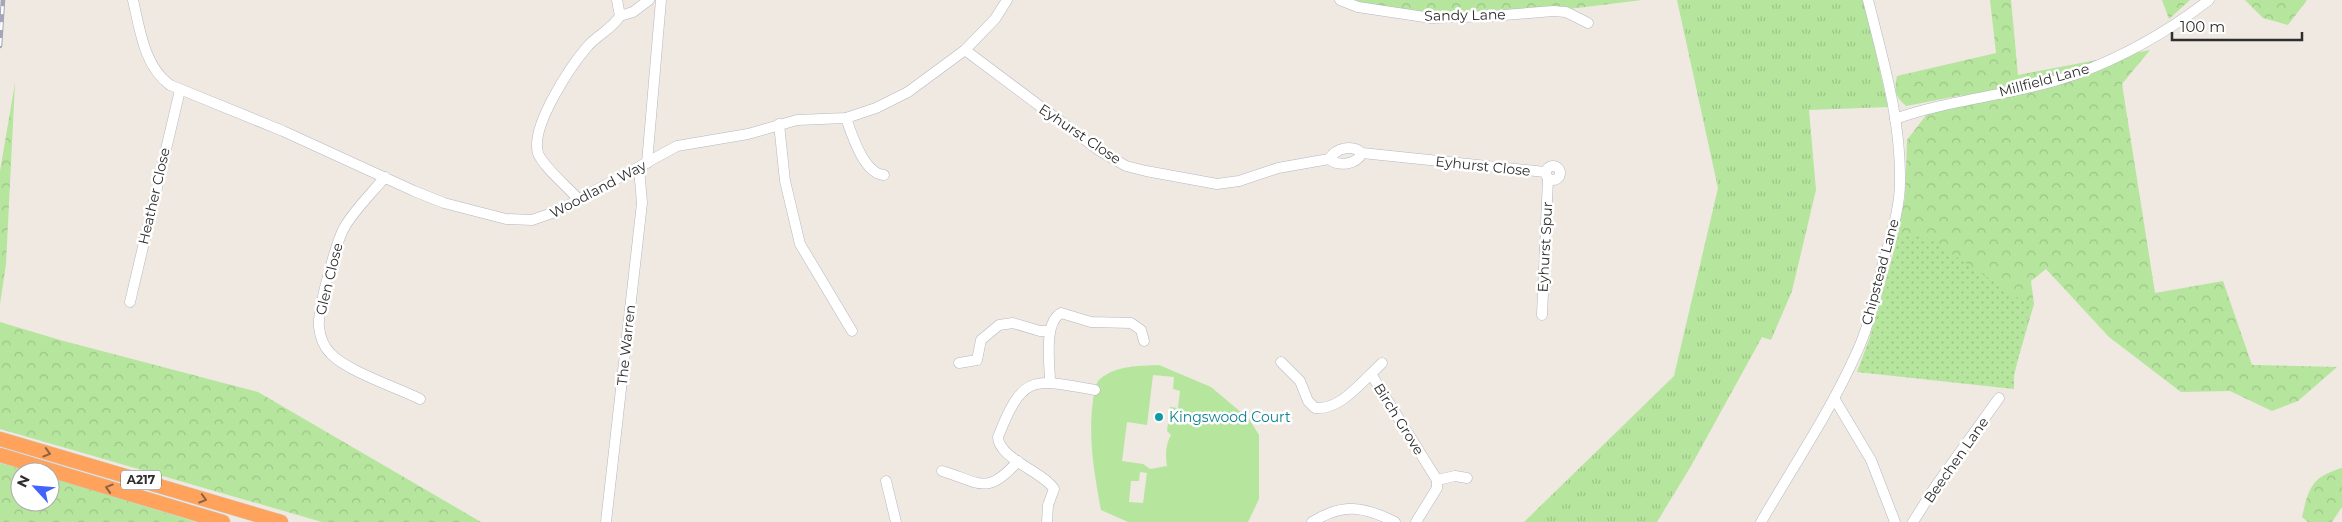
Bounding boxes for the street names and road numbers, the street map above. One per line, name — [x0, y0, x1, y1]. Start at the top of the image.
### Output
street label: Sandy Lane — [1424, 5, 1506, 25]
street label: Millfield Lane — [1997, 59, 2091, 101]
street label: Eyhurst Close — [1035, 100, 1125, 168]
street label: Heather Close — [134, 146, 174, 246]
street label: Eyhurst Close — [1435, 152, 1531, 180]
street label: Woodland Way — [547, 156, 650, 222]
street label: Eyhurst Spur — [1534, 201, 1556, 293]
street label: Chipstead Lane — [1857, 217, 1903, 327]
street label: Glen Close — [311, 241, 347, 317]
street label: The Warren — [613, 304, 639, 386]
street label: Birch Grove — [1370, 380, 1428, 458]
street label: Beechen Lane — [1920, 414, 1992, 506]
road number: A217 — [121, 470, 161, 490]

